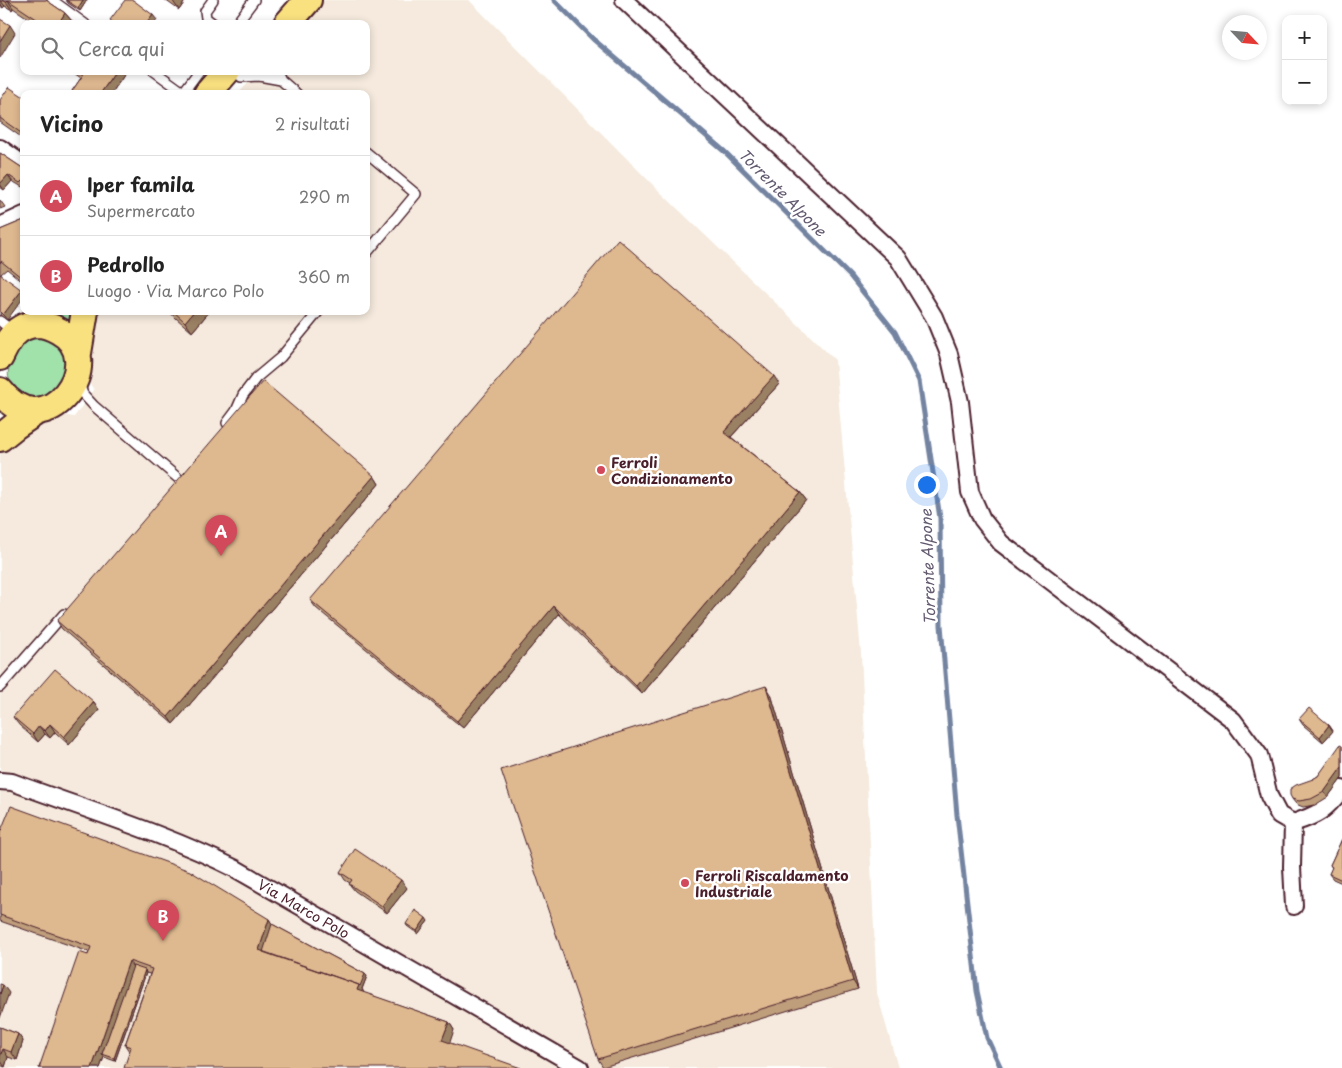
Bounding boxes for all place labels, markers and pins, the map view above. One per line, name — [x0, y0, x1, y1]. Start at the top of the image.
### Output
place label: Ferroli Condizionamento — [611, 452, 733, 489]
marker: Ferroli Condizionamento — [595, 464, 607, 476]
pin: A — [205, 515, 237, 556]
place label: Ferroli Riscaldamento Industriale — [695, 865, 849, 902]
marker: Ferroli Riscaldamento Industriale — [679, 877, 691, 889]
pin: B — [147, 900, 179, 941]

